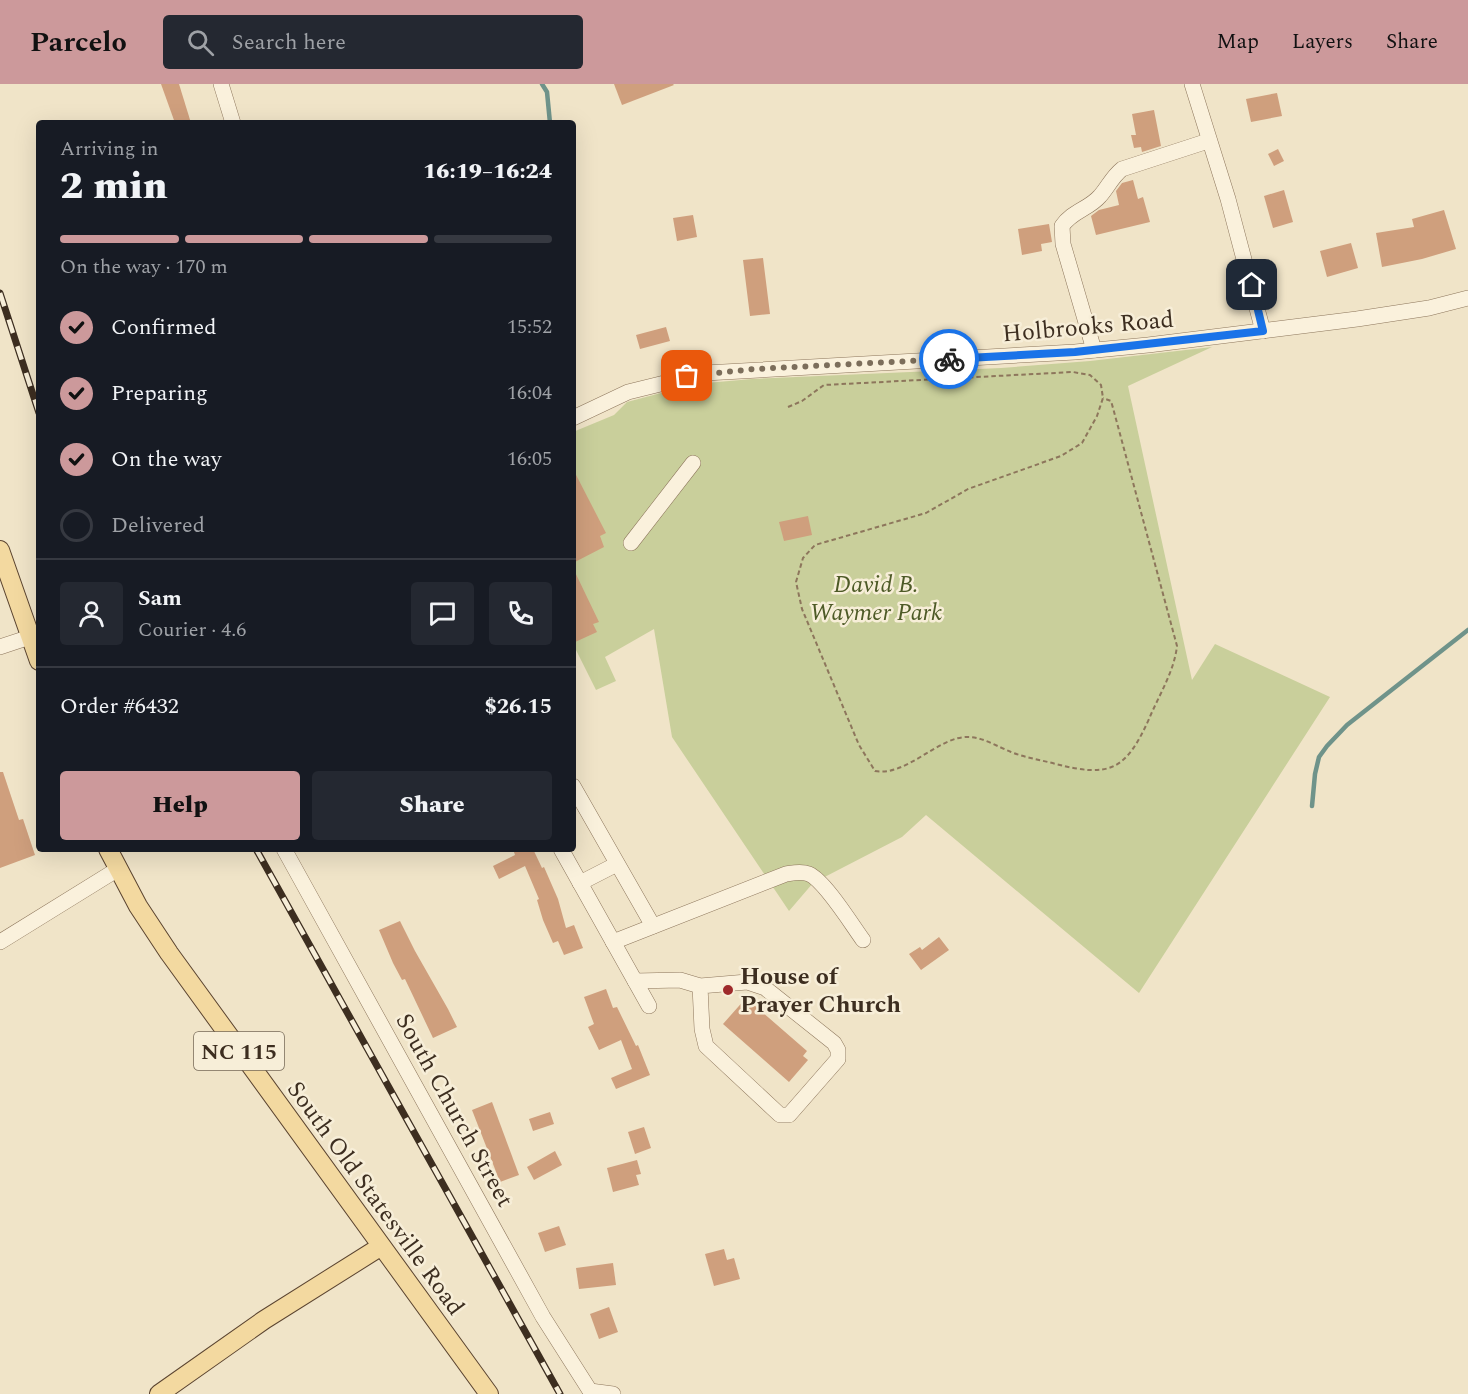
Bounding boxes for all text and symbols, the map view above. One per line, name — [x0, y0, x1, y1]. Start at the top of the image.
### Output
search box — [163, 15, 583, 69]
text: Parcelo — [30, 21, 127, 64]
icon: search — [184, 26, 217, 59]
text: Search here — [232, 26, 346, 59]
text: Map — [1217, 26, 1259, 58]
text: Layers — [1292, 26, 1353, 58]
text: Share — [1386, 26, 1438, 58]
text: Arriving in — [60, 134, 158, 164]
text: 16:19–16:24 — [423, 155, 552, 188]
text: 2 min — [60, 157, 168, 216]
text: On the way · 170 m — [60, 252, 228, 282]
pin — [1226, 259, 1277, 310]
icon: home — [1235, 268, 1268, 301]
street label: Holbrooks Road — [1001, 302, 1175, 352]
icon: check — [60, 311, 93, 344]
text: Confirmed — [111, 311, 217, 344]
text: 15:52 — [507, 312, 552, 342]
courier — [919, 329, 979, 389]
icon: bike — [933, 343, 966, 376]
pin — [661, 350, 712, 401]
icon: bag — [670, 359, 703, 392]
icon: check — [60, 377, 93, 410]
text: Preparing — [111, 377, 208, 410]
text: 16:04 — [507, 378, 552, 408]
icon: check — [60, 443, 93, 476]
text: On the way — [111, 443, 222, 476]
text: 16:05 — [507, 444, 552, 474]
text: Delivered — [111, 509, 205, 542]
park label: David B. Waymer Park — [810, 567, 942, 631]
button: person — [60, 582, 123, 645]
text: Sam — [138, 582, 182, 615]
button: chat — [411, 582, 474, 645]
button: phone — [489, 582, 552, 645]
text: Courier · 4.6 — [138, 615, 246, 645]
text: Order #6432 — [60, 690, 179, 723]
text: $26.15 — [484, 690, 552, 723]
button: Help — [60, 771, 300, 840]
button: Share — [312, 771, 552, 840]
place label: House of Prayer Church — [740, 959, 901, 1023]
marker: House of Prayer Church — [721, 983, 735, 997]
street label: South Church Street — [386, 1007, 522, 1214]
road number: NC 115 — [194, 1032, 284, 1070]
street label: South Old Statesville Road — [278, 1074, 473, 1323]

